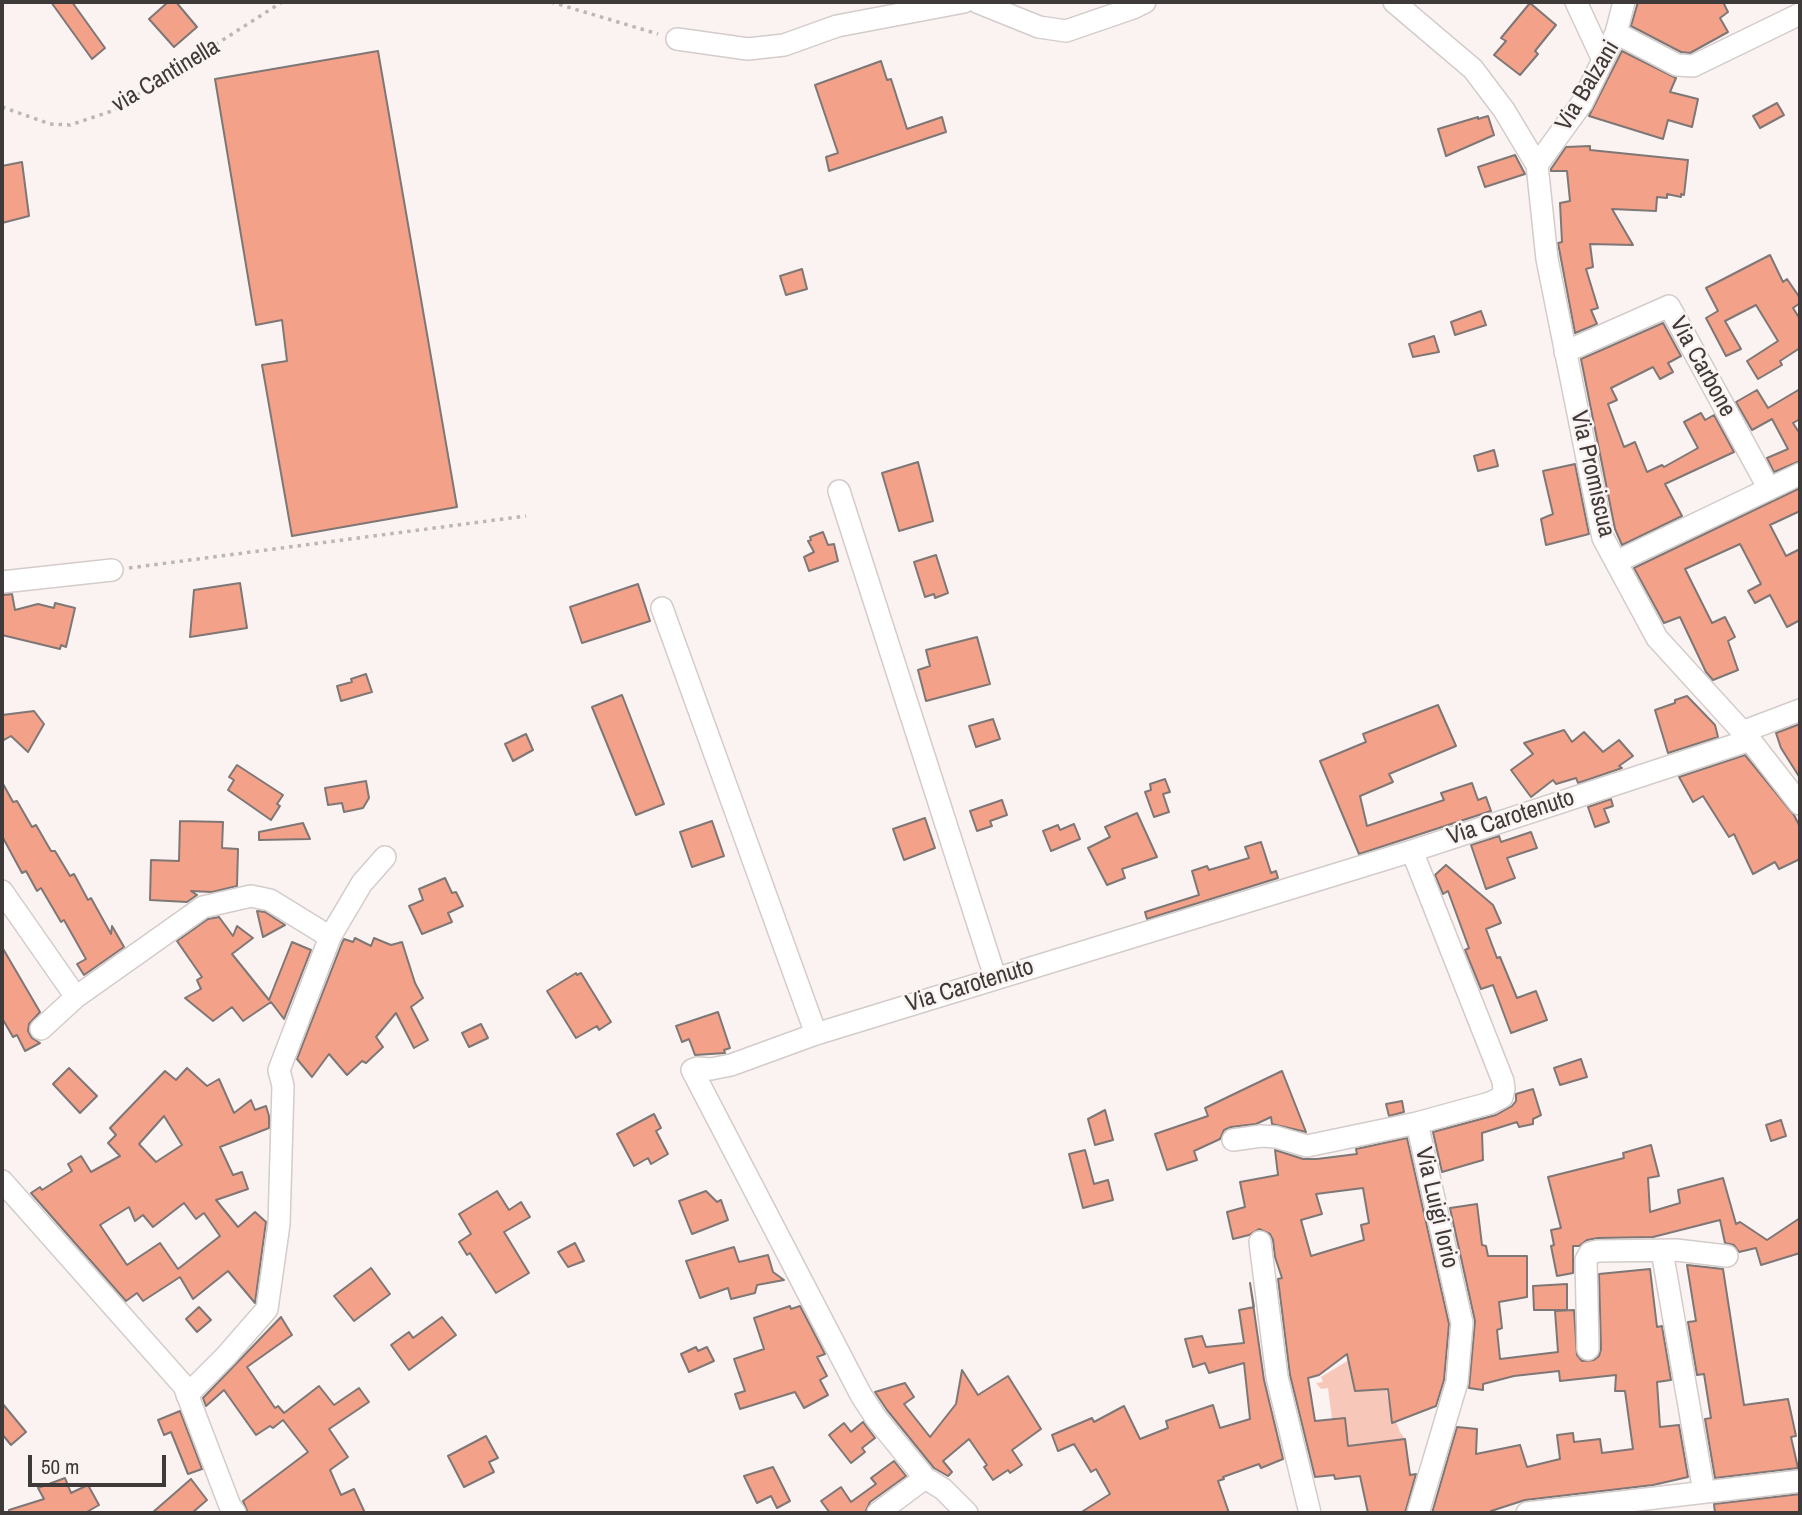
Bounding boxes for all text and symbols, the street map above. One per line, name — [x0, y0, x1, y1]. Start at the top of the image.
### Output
street label: via Cantinella — [107, 33, 225, 119]
street label: Via Balzani — [1550, 36, 1626, 136]
street label: Via Carbone — [1663, 312, 1741, 422]
street label: Via Promiscua — [1563, 408, 1621, 540]
street label: Via Carotenuto — [1444, 784, 1578, 852]
street label: Via Carotenuto — [903, 953, 1037, 1019]
street label: Via Luigi Iorio — [1408, 1145, 1464, 1271]
scale bar — [32, 1442, 170, 1486]
text: 50 m — [41, 1452, 79, 1481]

